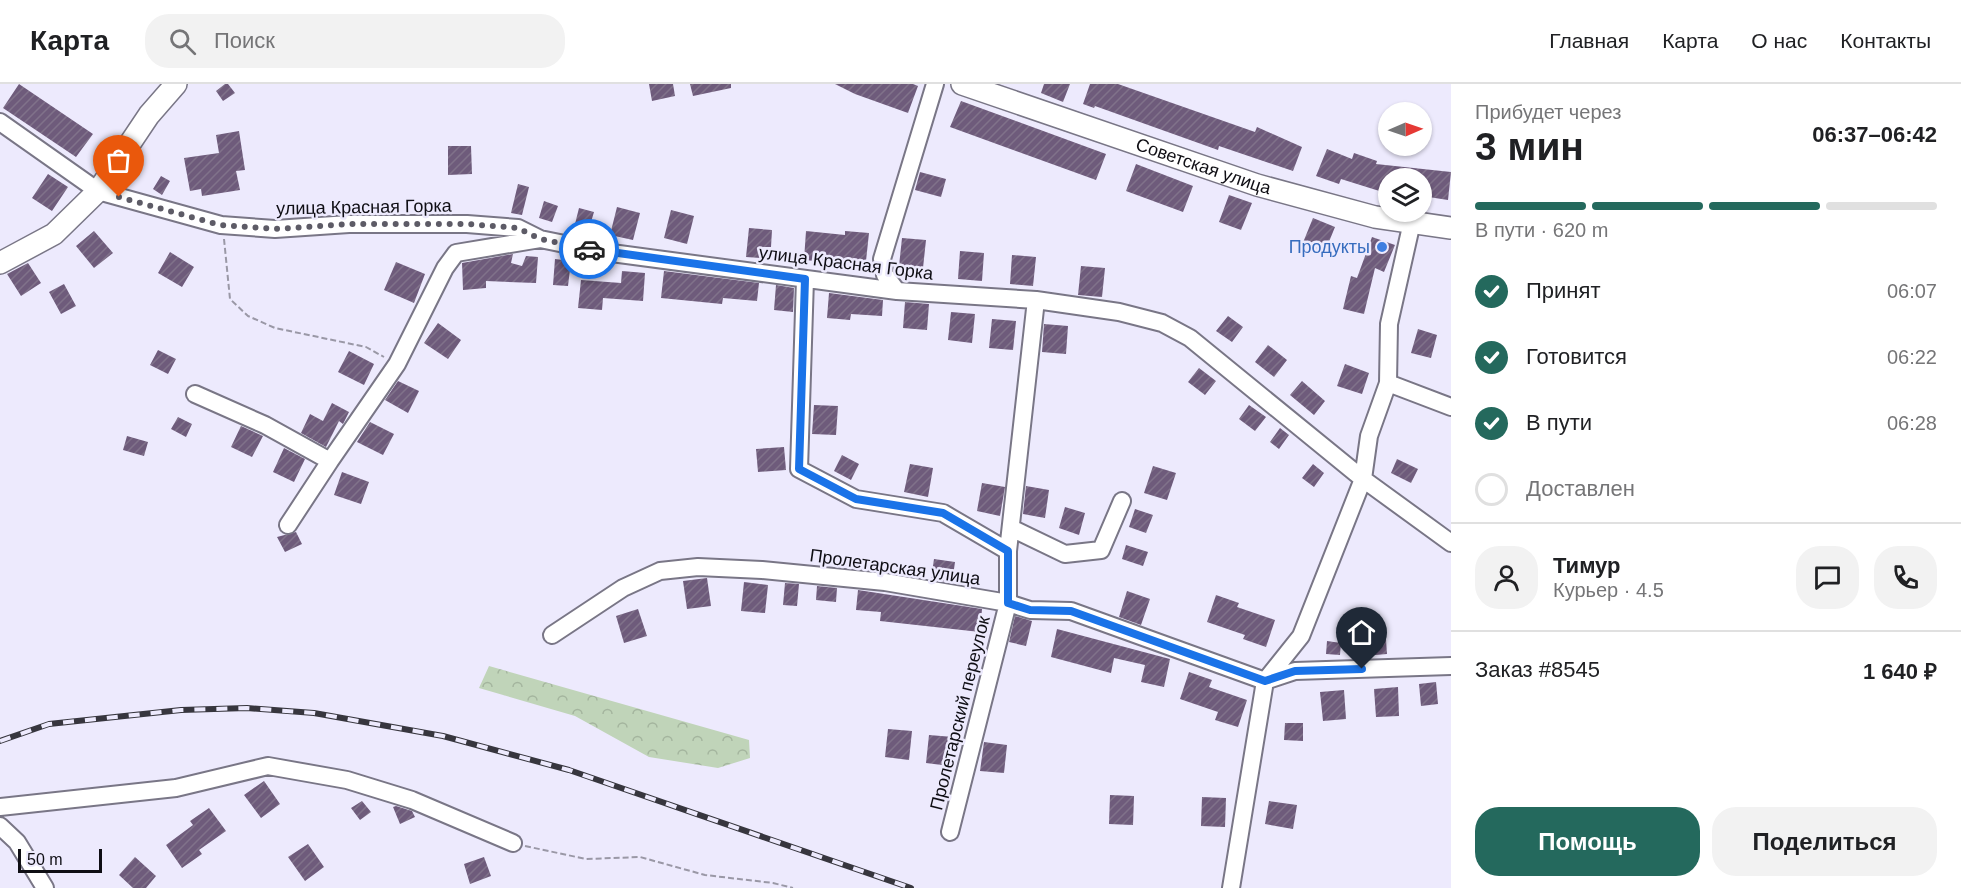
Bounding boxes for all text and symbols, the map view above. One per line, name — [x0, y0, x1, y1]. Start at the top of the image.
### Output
search box — [145, 14, 565, 68]
text: Карта — [30, 25, 109, 56]
icon: search — [166, 25, 199, 58]
text: Поиск — [214, 28, 275, 53]
text: Главная — [1549, 29, 1629, 52]
text: Карта — [1662, 29, 1718, 52]
text: О нас — [1751, 29, 1807, 52]
text: Контакты — [1840, 29, 1931, 52]
text: Прибудет через — [1475, 101, 1621, 123]
north arrow — [1378, 102, 1432, 156]
map controls — [1378, 102, 1432, 222]
text: 06:37–06:42 — [1812, 122, 1937, 147]
text: 3 мин — [1475, 125, 1584, 168]
street label: Советская улица — [1133, 134, 1274, 199]
pin — [93, 135, 144, 197]
icon: bag — [102, 144, 135, 177]
button: layers — [1378, 168, 1432, 222]
street label: улица Красная Горка — [276, 195, 453, 219]
courier — [559, 219, 619, 279]
text: В пути · 620 m — [1475, 219, 1608, 241]
icon: car — [573, 233, 606, 266]
place label: Продукты — [1289, 237, 1370, 257]
marker: Продукты — [1375, 240, 1389, 254]
street label: улица Красная Горка — [758, 242, 935, 284]
icon: check — [1475, 275, 1508, 308]
text: Принят — [1526, 278, 1600, 303]
text: 06:07 — [1887, 280, 1937, 302]
icon: check — [1475, 341, 1508, 374]
text: Готовится — [1526, 344, 1627, 369]
text: 06:22 — [1887, 346, 1937, 368]
icon: check — [1475, 407, 1508, 440]
text: В пути — [1526, 410, 1592, 435]
text: 06:28 — [1887, 412, 1937, 434]
text: Доставлен — [1526, 476, 1635, 501]
street label: Пролетарская улица — [808, 545, 983, 589]
button: person — [1475, 546, 1538, 609]
button: chat — [1796, 546, 1859, 609]
button: phone — [1874, 546, 1937, 609]
text: Тимур — [1553, 553, 1621, 578]
text: Курьер · 4.5 — [1553, 579, 1664, 601]
pin — [1336, 607, 1387, 669]
street label: Пролетарский переулок — [926, 614, 994, 812]
icon: home — [1345, 616, 1378, 649]
text: Заказ #8545 — [1475, 657, 1600, 682]
text: 1 640 ₽ — [1863, 659, 1937, 684]
button: Помощь — [1475, 807, 1700, 876]
button: Поделиться — [1712, 807, 1937, 876]
scale bar — [18, 846, 102, 874]
text: 50 m — [27, 851, 63, 868]

